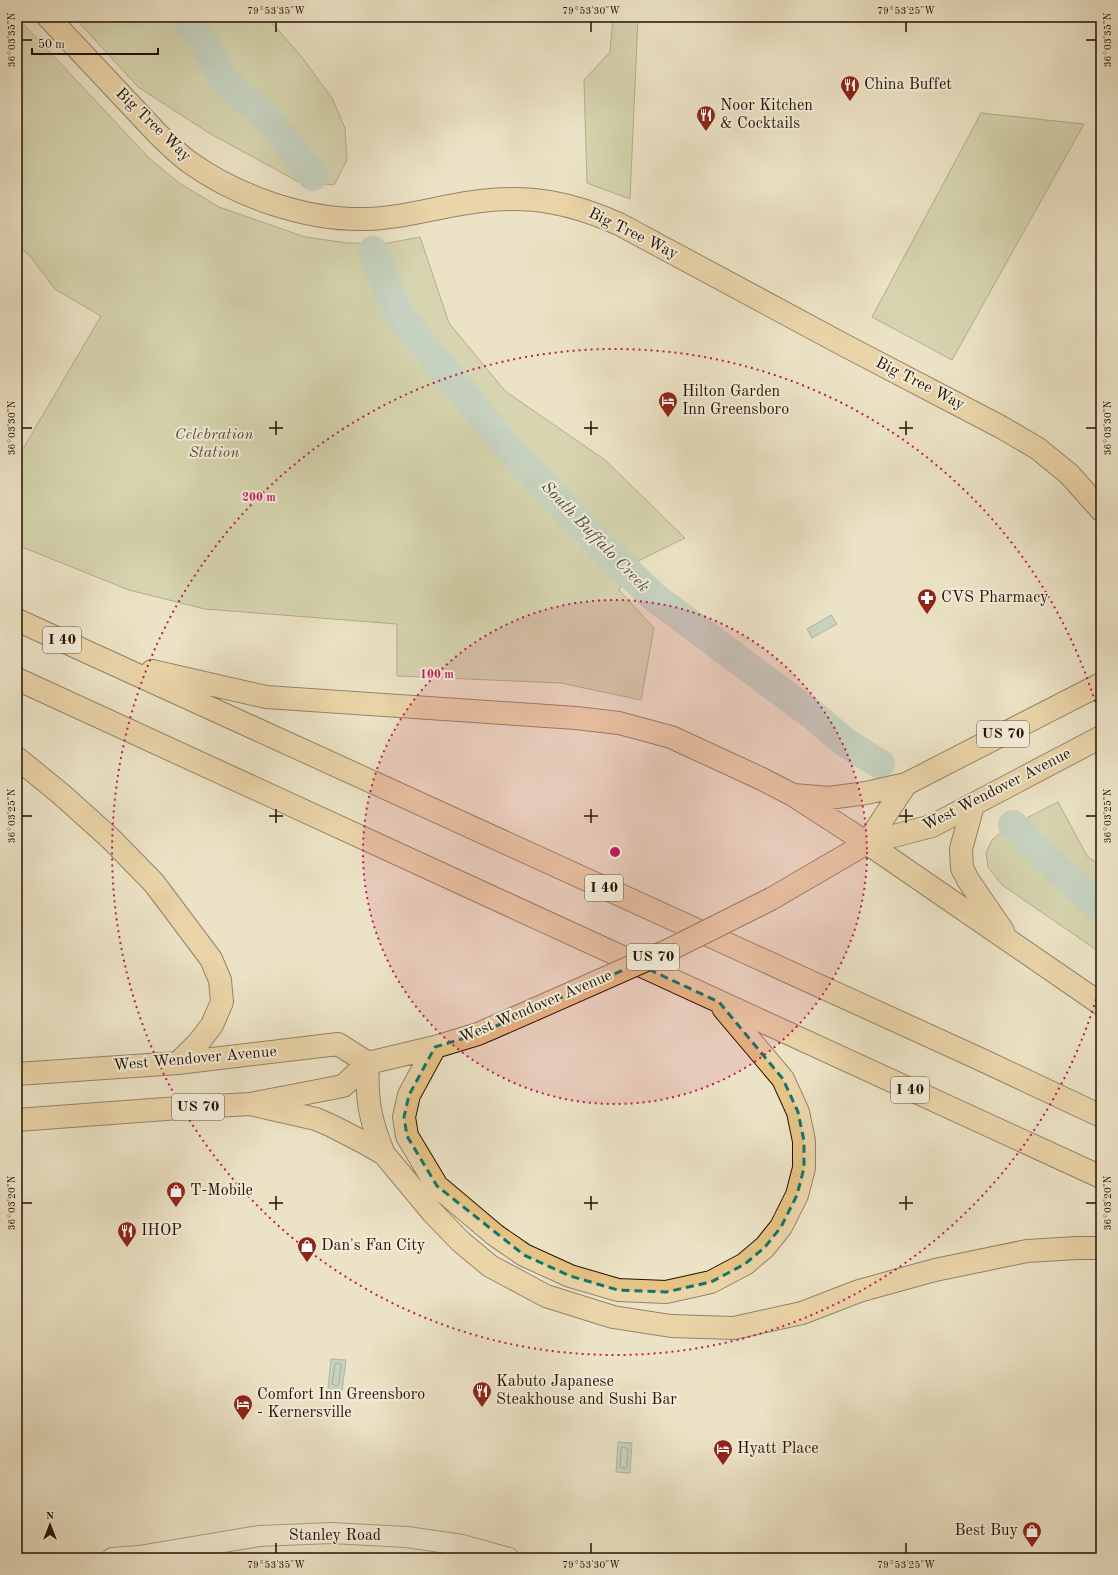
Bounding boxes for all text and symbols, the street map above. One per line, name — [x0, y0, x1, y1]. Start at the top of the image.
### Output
text: 79°53'35"W — [247, 6, 305, 16]
text: 79°53'30"W — [562, 6, 620, 16]
text: 79°53'25"W — [877, 6, 935, 16]
text: 36°03'35"N — [7, 12, 17, 67]
text: 36°03'35"N — [1103, 12, 1113, 67]
scale bar — [32, 30, 158, 56]
text: 50 m — [38, 38, 65, 51]
restaurant icon: China Buffet — [839, 74, 861, 102]
place label: China Buffet — [864, 77, 952, 93]
street label: Big Tree Way — [112, 85, 194, 165]
place label: Noor Kitchen & Cocktails — [720, 98, 813, 132]
restaurant icon: Noor Kitchen & Cocktails — [695, 104, 717, 132]
street label: Big Tree Way — [586, 205, 681, 263]
street label: Big Tree Way — [873, 355, 968, 414]
place label: Hilton Garden Inn Greensboro — [682, 384, 789, 418]
hotel icon: Hilton Garden Inn Greensboro — [657, 390, 679, 418]
text: 36°03'30"N — [7, 400, 17, 455]
text: 36°03'30"N — [1103, 400, 1113, 455]
park label: Celebration Station — [175, 427, 253, 461]
water label: South Buffalo Creek — [538, 478, 652, 596]
text: 200 m — [242, 492, 276, 504]
pharmacy icon: CVS Pharmacy — [916, 587, 938, 615]
place label: CVS Pharmacy — [941, 590, 1049, 606]
road number: I 40 — [43, 627, 81, 653]
text: 100 m — [420, 669, 454, 681]
road number: US 70 — [977, 721, 1029, 747]
street label: West Wendover Avenue — [920, 746, 1074, 834]
text: 36°03'25"N — [7, 788, 17, 843]
text: 36°03'25"N — [1103, 788, 1113, 843]
centre of rings — [608, 845, 622, 859]
road number: I 40 — [585, 875, 623, 901]
road number: US 70 — [627, 944, 679, 970]
street label: West Wendover Avenue — [457, 968, 615, 1046]
street label: West Wendover Avenue — [113, 1044, 277, 1074]
road number: I 40 — [891, 1077, 929, 1103]
road number: US 70 — [172, 1094, 224, 1120]
text: 36°03'20"N — [7, 1175, 17, 1230]
text: 36°03'20"N — [1103, 1175, 1113, 1230]
shop icon: T-Mobile — [165, 1180, 187, 1208]
place label: T-Mobile — [190, 1183, 253, 1199]
restaurant icon: IHOP — [116, 1220, 138, 1248]
place label: IHOP — [141, 1223, 182, 1239]
shop icon: Dan's Fan City — [296, 1235, 318, 1263]
place label: Dan's Fan City — [321, 1238, 426, 1254]
place label: Kabuto Japanese Steakhouse and Sushi Bar — [496, 1374, 677, 1408]
restaurant icon: Kabuto Japanese Steakhouse and Sushi Bar — [471, 1380, 493, 1408]
place label: Comfort Inn Greensboro - Kernersville — [257, 1387, 425, 1421]
hotel icon: Comfort Inn Greensboro - Kernersville — [232, 1393, 254, 1421]
hotel icon: Hyatt Place — [712, 1438, 734, 1466]
place label: Hyatt Place — [737, 1441, 819, 1457]
north arrow — [30, 1505, 70, 1545]
text: N — [46, 1511, 55, 1522]
shop icon: Best Buy — [1021, 1520, 1043, 1548]
place label: Best Buy — [955, 1523, 1019, 1539]
street label: Stanley Road — [289, 1528, 381, 1544]
text: 79°53'35"W — [247, 1560, 305, 1570]
text: 79°53'30"W — [562, 1560, 620, 1570]
text: 79°53'25"W — [877, 1560, 935, 1570]

